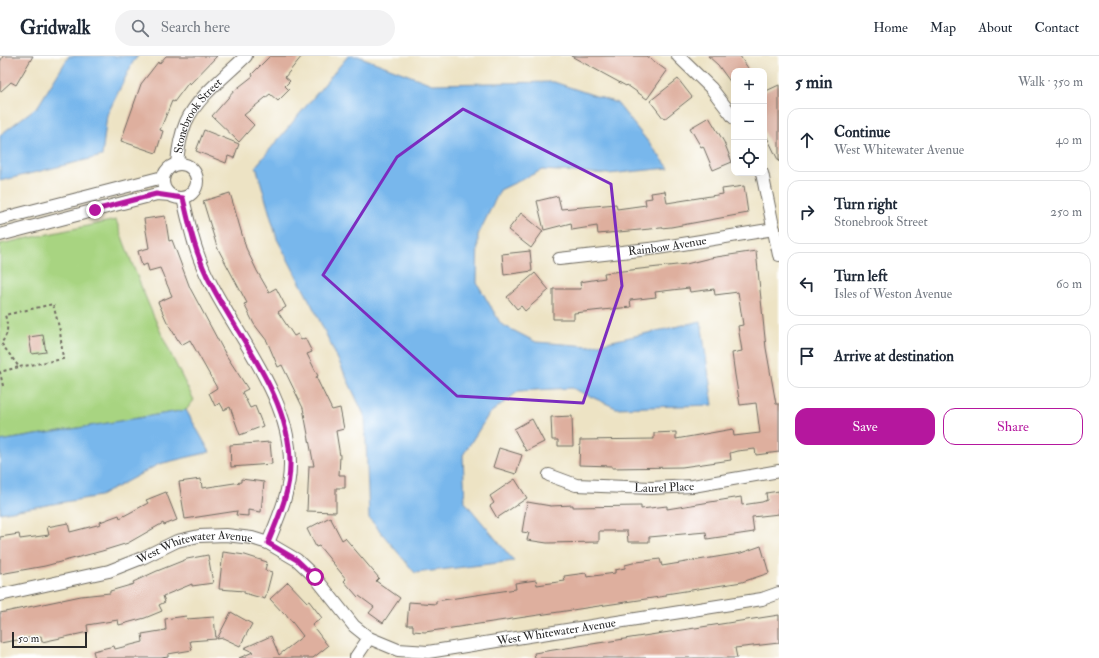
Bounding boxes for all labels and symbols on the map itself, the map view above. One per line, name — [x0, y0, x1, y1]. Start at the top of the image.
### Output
street label: Stonebrook Street — [171, 75, 225, 154]
route end — [86, 201, 104, 219]
street label: Rainbow Avenue — [627, 233, 708, 259]
street label: Laurel Place — [634, 478, 694, 496]
street label: West Whitewater Avenue — [133, 527, 253, 567]
route start — [306, 568, 324, 586]
street label: West Whitewater Avenue — [495, 615, 617, 649]
scale bar — [12, 630, 87, 649]

